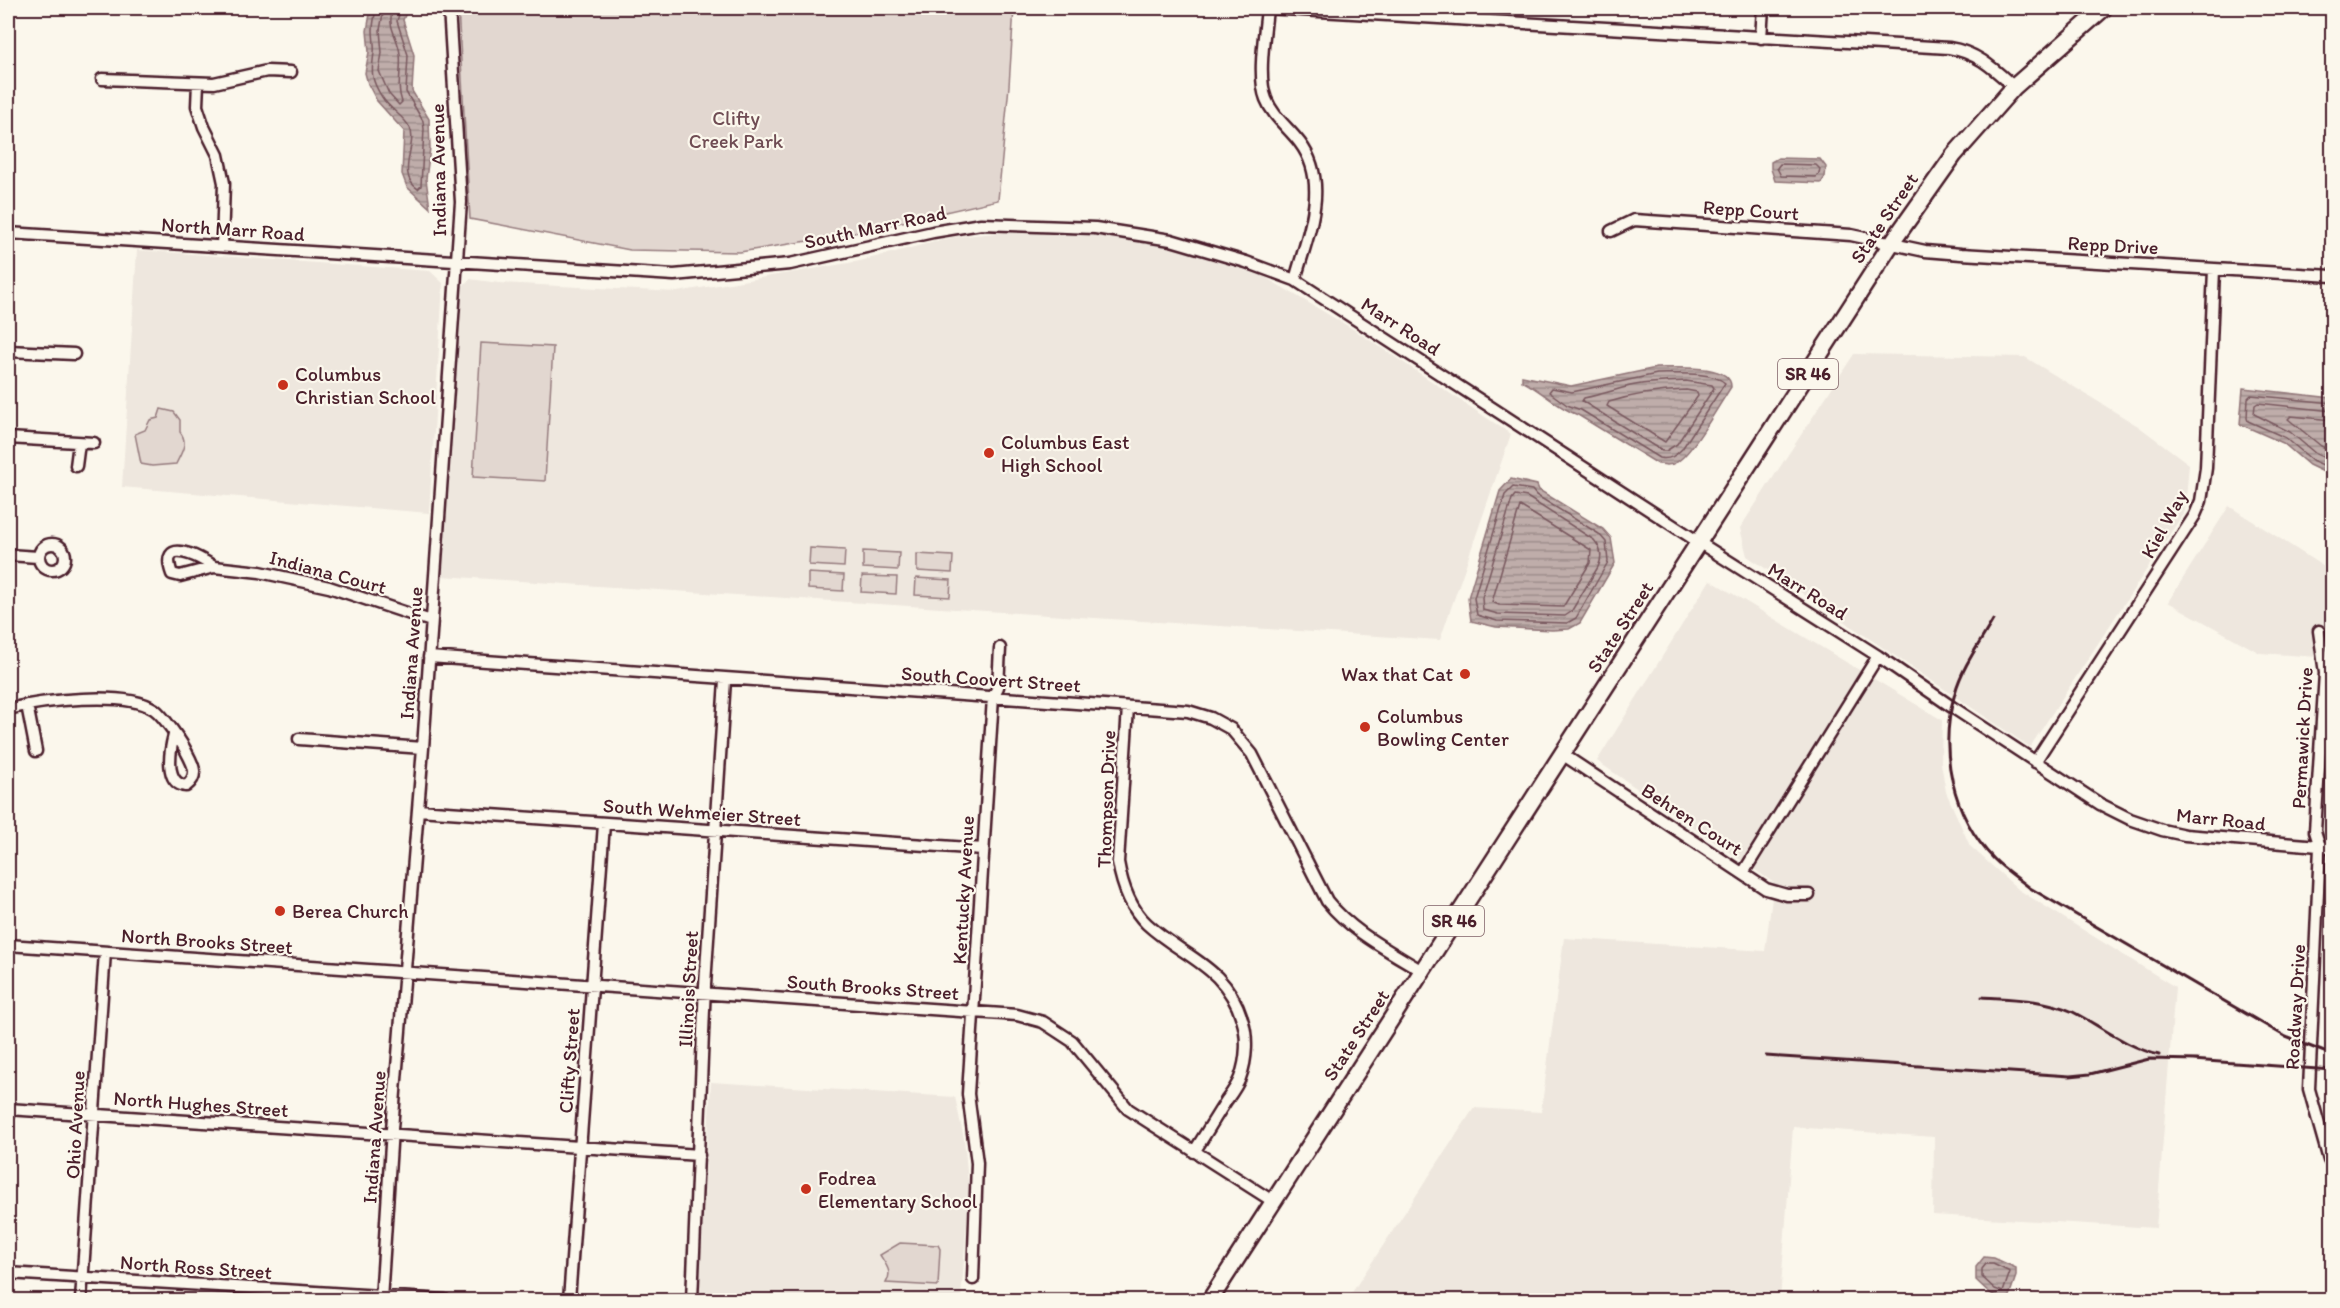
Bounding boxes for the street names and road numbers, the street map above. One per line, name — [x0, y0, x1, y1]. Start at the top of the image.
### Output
street label: Indiana Avenue — [425, 103, 451, 237]
street label: State Street — [1845, 168, 1923, 268]
street label: Repp Court — [1702, 195, 1800, 225]
street label: South Marr Road — [802, 200, 949, 254]
street label: North Marr Road — [160, 212, 306, 246]
street label: Repp Drive — [2067, 231, 2159, 259]
street label: Marr Road — [1357, 291, 1445, 361]
road number: SR 46 — [1778, 359, 1838, 389]
street label: Kiel Way — [2135, 485, 2193, 562]
street label: Indiana Court — [267, 545, 390, 599]
street label: Marr Road — [1763, 557, 1853, 625]
street label: State Street — [1582, 576, 1659, 677]
street label: Indiana Avenue — [394, 586, 428, 720]
street label: South Coovert Street — [900, 661, 1082, 697]
street label: Permawick Drive — [2286, 666, 2318, 810]
street label: Thompson Drive — [1092, 730, 1120, 868]
street label: Behren Court — [1637, 777, 1747, 861]
street label: South Wehmeier Street — [602, 793, 802, 831]
street label: Marr Road — [2175, 802, 2267, 836]
street label: Kentucky Avenue — [947, 815, 979, 965]
road number: SR 46 — [1424, 906, 1484, 936]
street label: North Brooks Street — [120, 923, 294, 959]
street label: Illinois Street — [673, 930, 703, 1048]
street label: Roadway Drive — [2280, 943, 2310, 1071]
street label: South Brooks Street — [786, 969, 960, 1005]
street label: State Street — [1318, 984, 1395, 1085]
street label: Clifty Street — [553, 1007, 585, 1114]
street label: Ohio Avenue — [60, 1070, 90, 1180]
street label: Indiana Avenue — [357, 1070, 391, 1204]
street label: North Hughes Street — [113, 1086, 289, 1122]
street label: North Ross Street — [119, 1250, 273, 1284]

